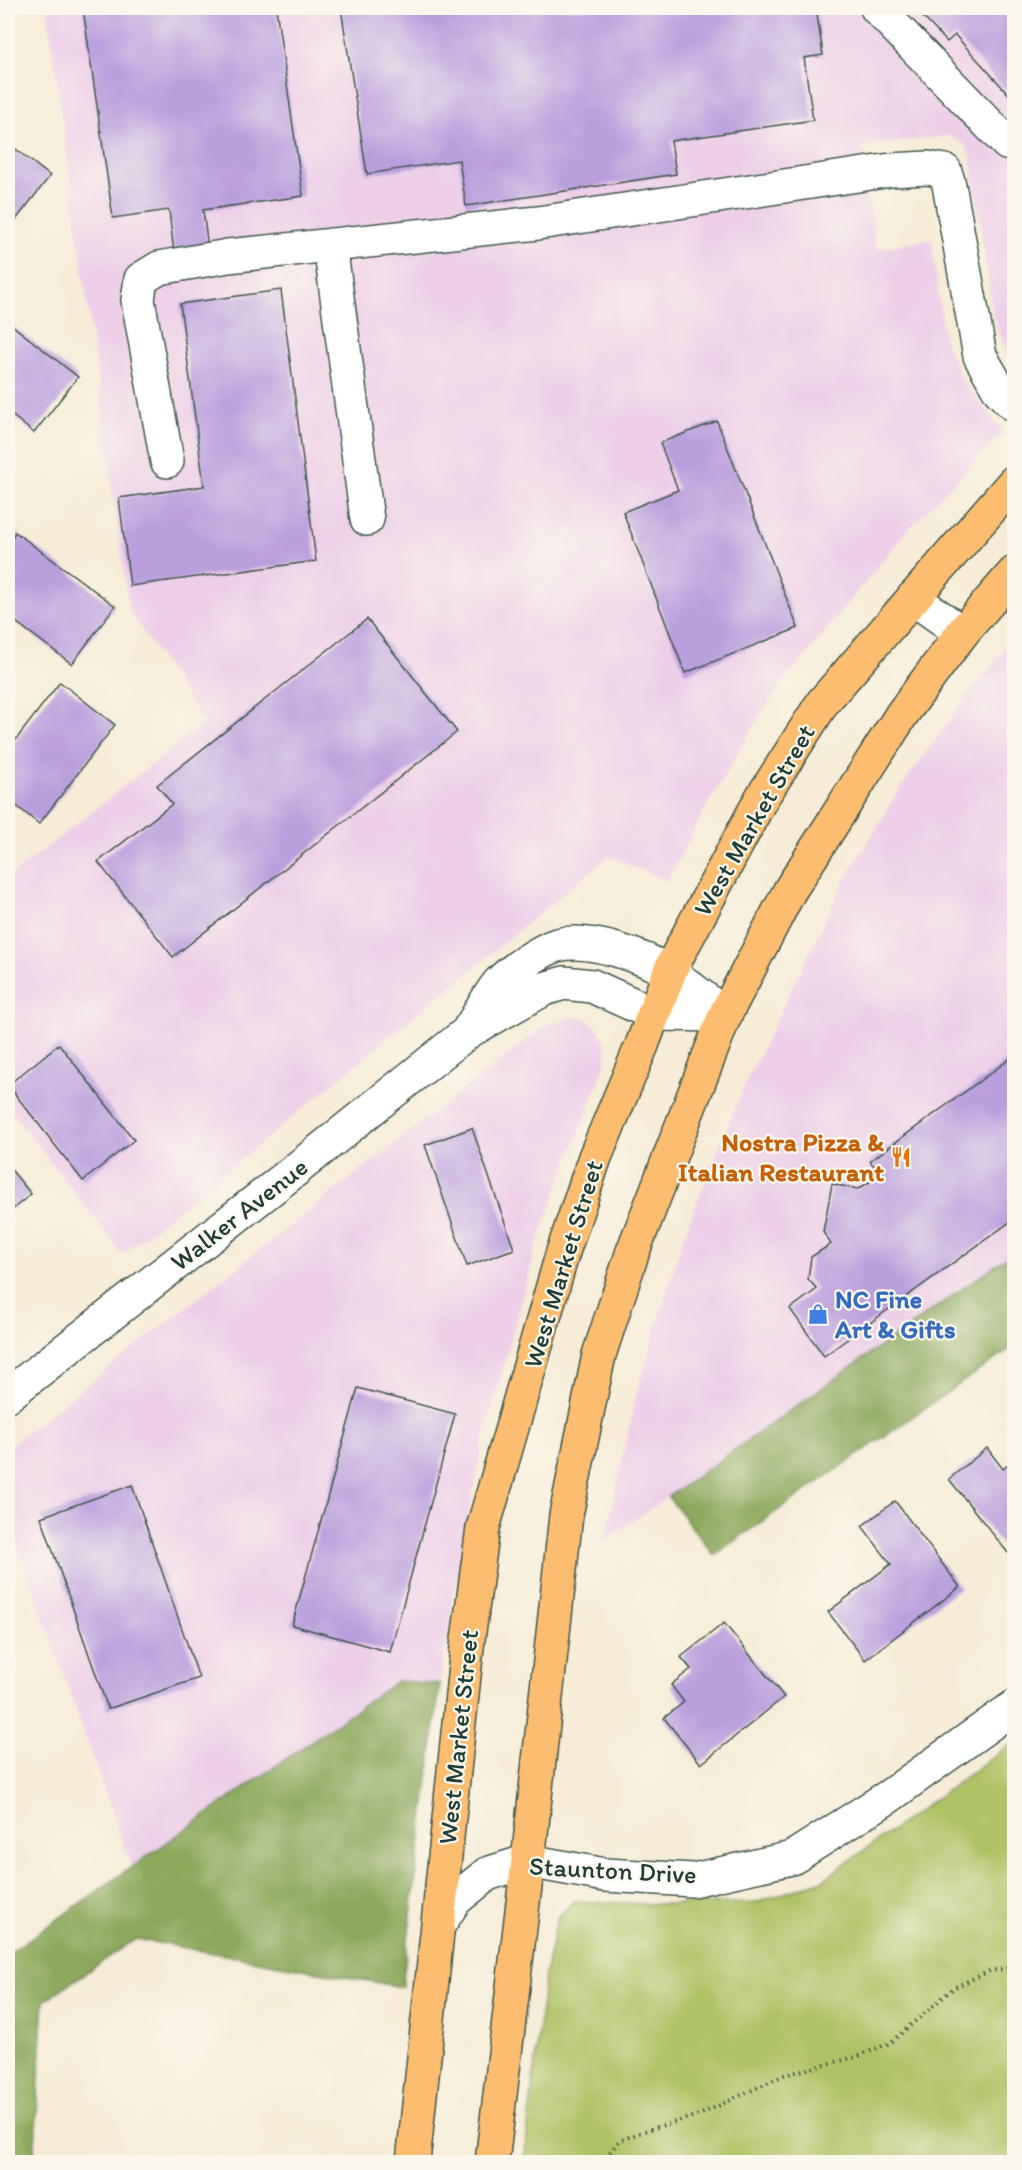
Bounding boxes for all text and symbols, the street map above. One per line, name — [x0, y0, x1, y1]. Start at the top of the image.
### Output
street label: West Market Street — [686, 718, 822, 921]
place label: Nostra Pizza & Italian Restaurant — [678, 1126, 884, 1188]
restaurant icon: Nostra Pizza & Italian Restaurant — [889, 1145, 913, 1169]
street label: Walker Avenue — [164, 1150, 314, 1278]
street label: West Market Street — [516, 1156, 610, 1372]
place label: NC Fine Art & Gifts — [834, 1283, 955, 1345]
shop icon: NC Fine Art & Gifts — [806, 1302, 830, 1326]
street label: West Market Street — [431, 1628, 485, 1846]
street label: Staunton Drive — [528, 1850, 698, 1890]

